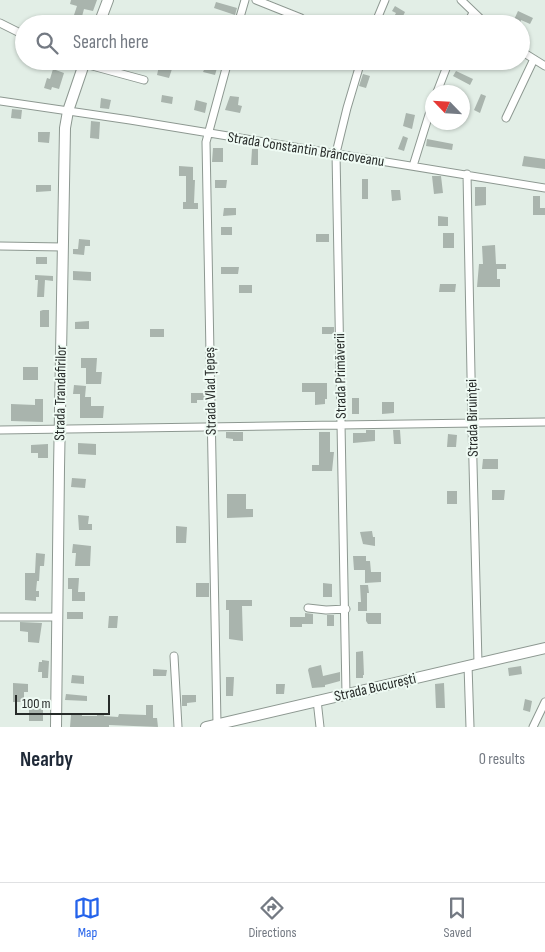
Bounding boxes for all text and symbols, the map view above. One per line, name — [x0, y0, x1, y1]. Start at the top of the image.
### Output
search box — [15, 15, 530, 70]
icon: search — [33, 29, 61, 57]
text: Search here — [73, 31, 149, 54]
north arrow — [425, 85, 470, 130]
street label: Strada Constantin Brâncoveanu — [226, 128, 386, 171]
street label: Strada Primăverii — [330, 333, 351, 419]
street label: Strada Trandafirilor — [50, 344, 71, 441]
street label: Strada Vlad Țepeș — [200, 347, 221, 435]
street label: Strada Biruinței — [462, 379, 483, 457]
street label: Strada București — [332, 669, 418, 706]
scale bar — [15, 692, 110, 715]
text: 100 m — [22, 695, 51, 712]
text: Nearby — [20, 747, 73, 772]
text: 0 results — [479, 750, 525, 769]
tab: Map — [73, 894, 101, 941]
tab: Directions — [248, 894, 297, 941]
tab: Saved — [443, 894, 472, 941]

